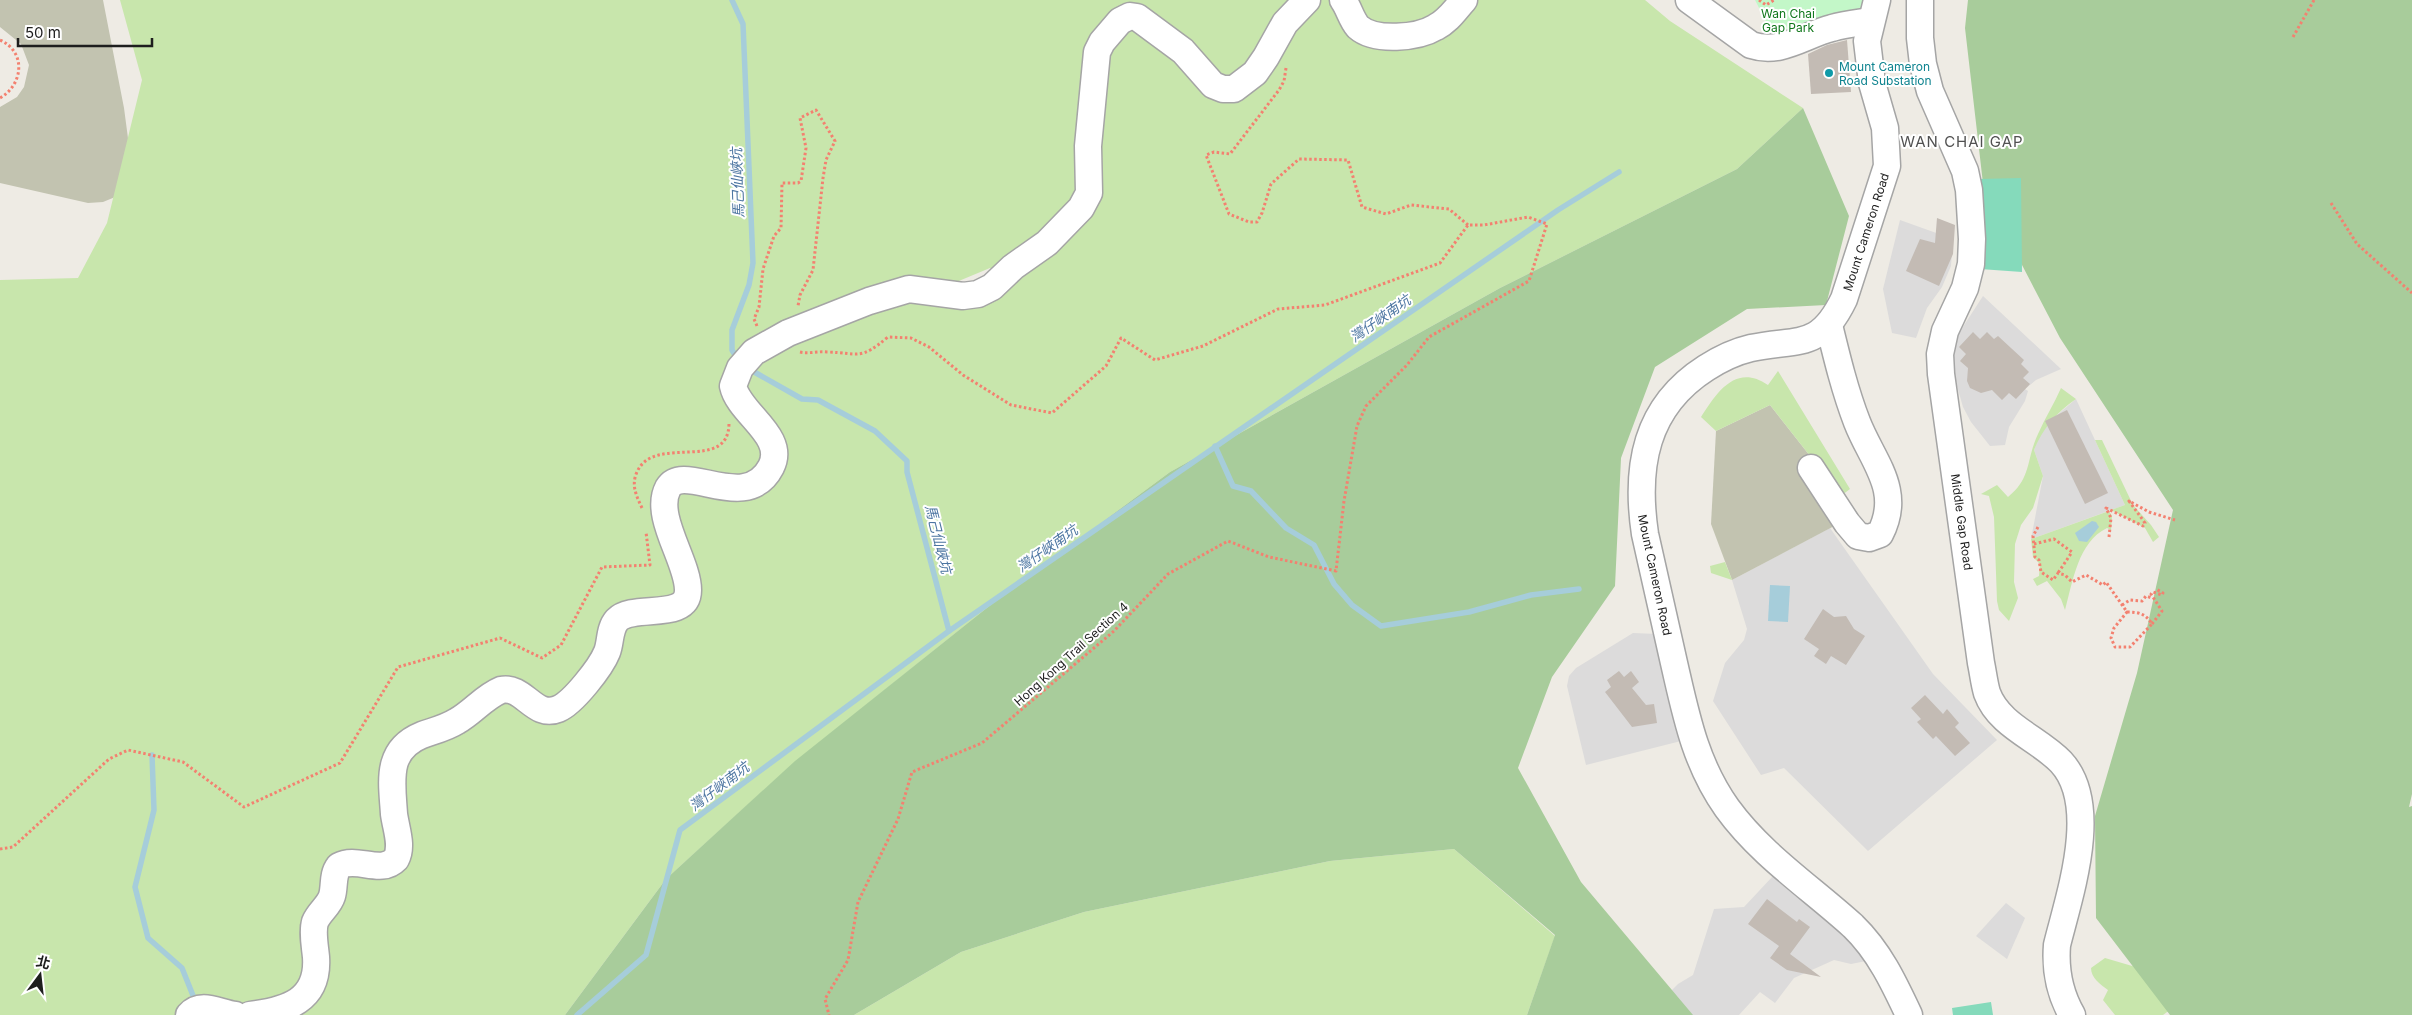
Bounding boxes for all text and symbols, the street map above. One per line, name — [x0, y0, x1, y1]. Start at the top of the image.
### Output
park label: Wan Chai Gap Park — [1761, 6, 1815, 35]
scale bar — [18, 15, 151, 47]
text: 50 m — [25, 23, 61, 42]
place label: Mount Cameron Road Substation — [1839, 59, 1932, 88]
marker: Mount Cameron Road Substation — [1823, 67, 1835, 79]
district label: WAN CHAI GAP — [1900, 132, 2024, 151]
water label: 馬己仙峽坑 — [727, 146, 747, 218]
street label: Mount Cameron Road — [1840, 171, 1892, 293]
water label: 灣仔峽南坑 — [1346, 290, 1415, 345]
street label: Middle Gap Road — [1948, 473, 1976, 571]
water label: 馬己仙峽坑 — [922, 503, 956, 577]
street label: Mount Cameron Road — [1635, 513, 1675, 637]
water label: 灣仔峽南坑 — [1013, 520, 1082, 575]
street label: Hong Kong Trail Section 4 — [1011, 599, 1131, 709]
water label: 灣仔峽南坑 — [686, 757, 754, 814]
north arrow — [15, 950, 65, 1000]
text: 北 — [35, 952, 52, 972]

